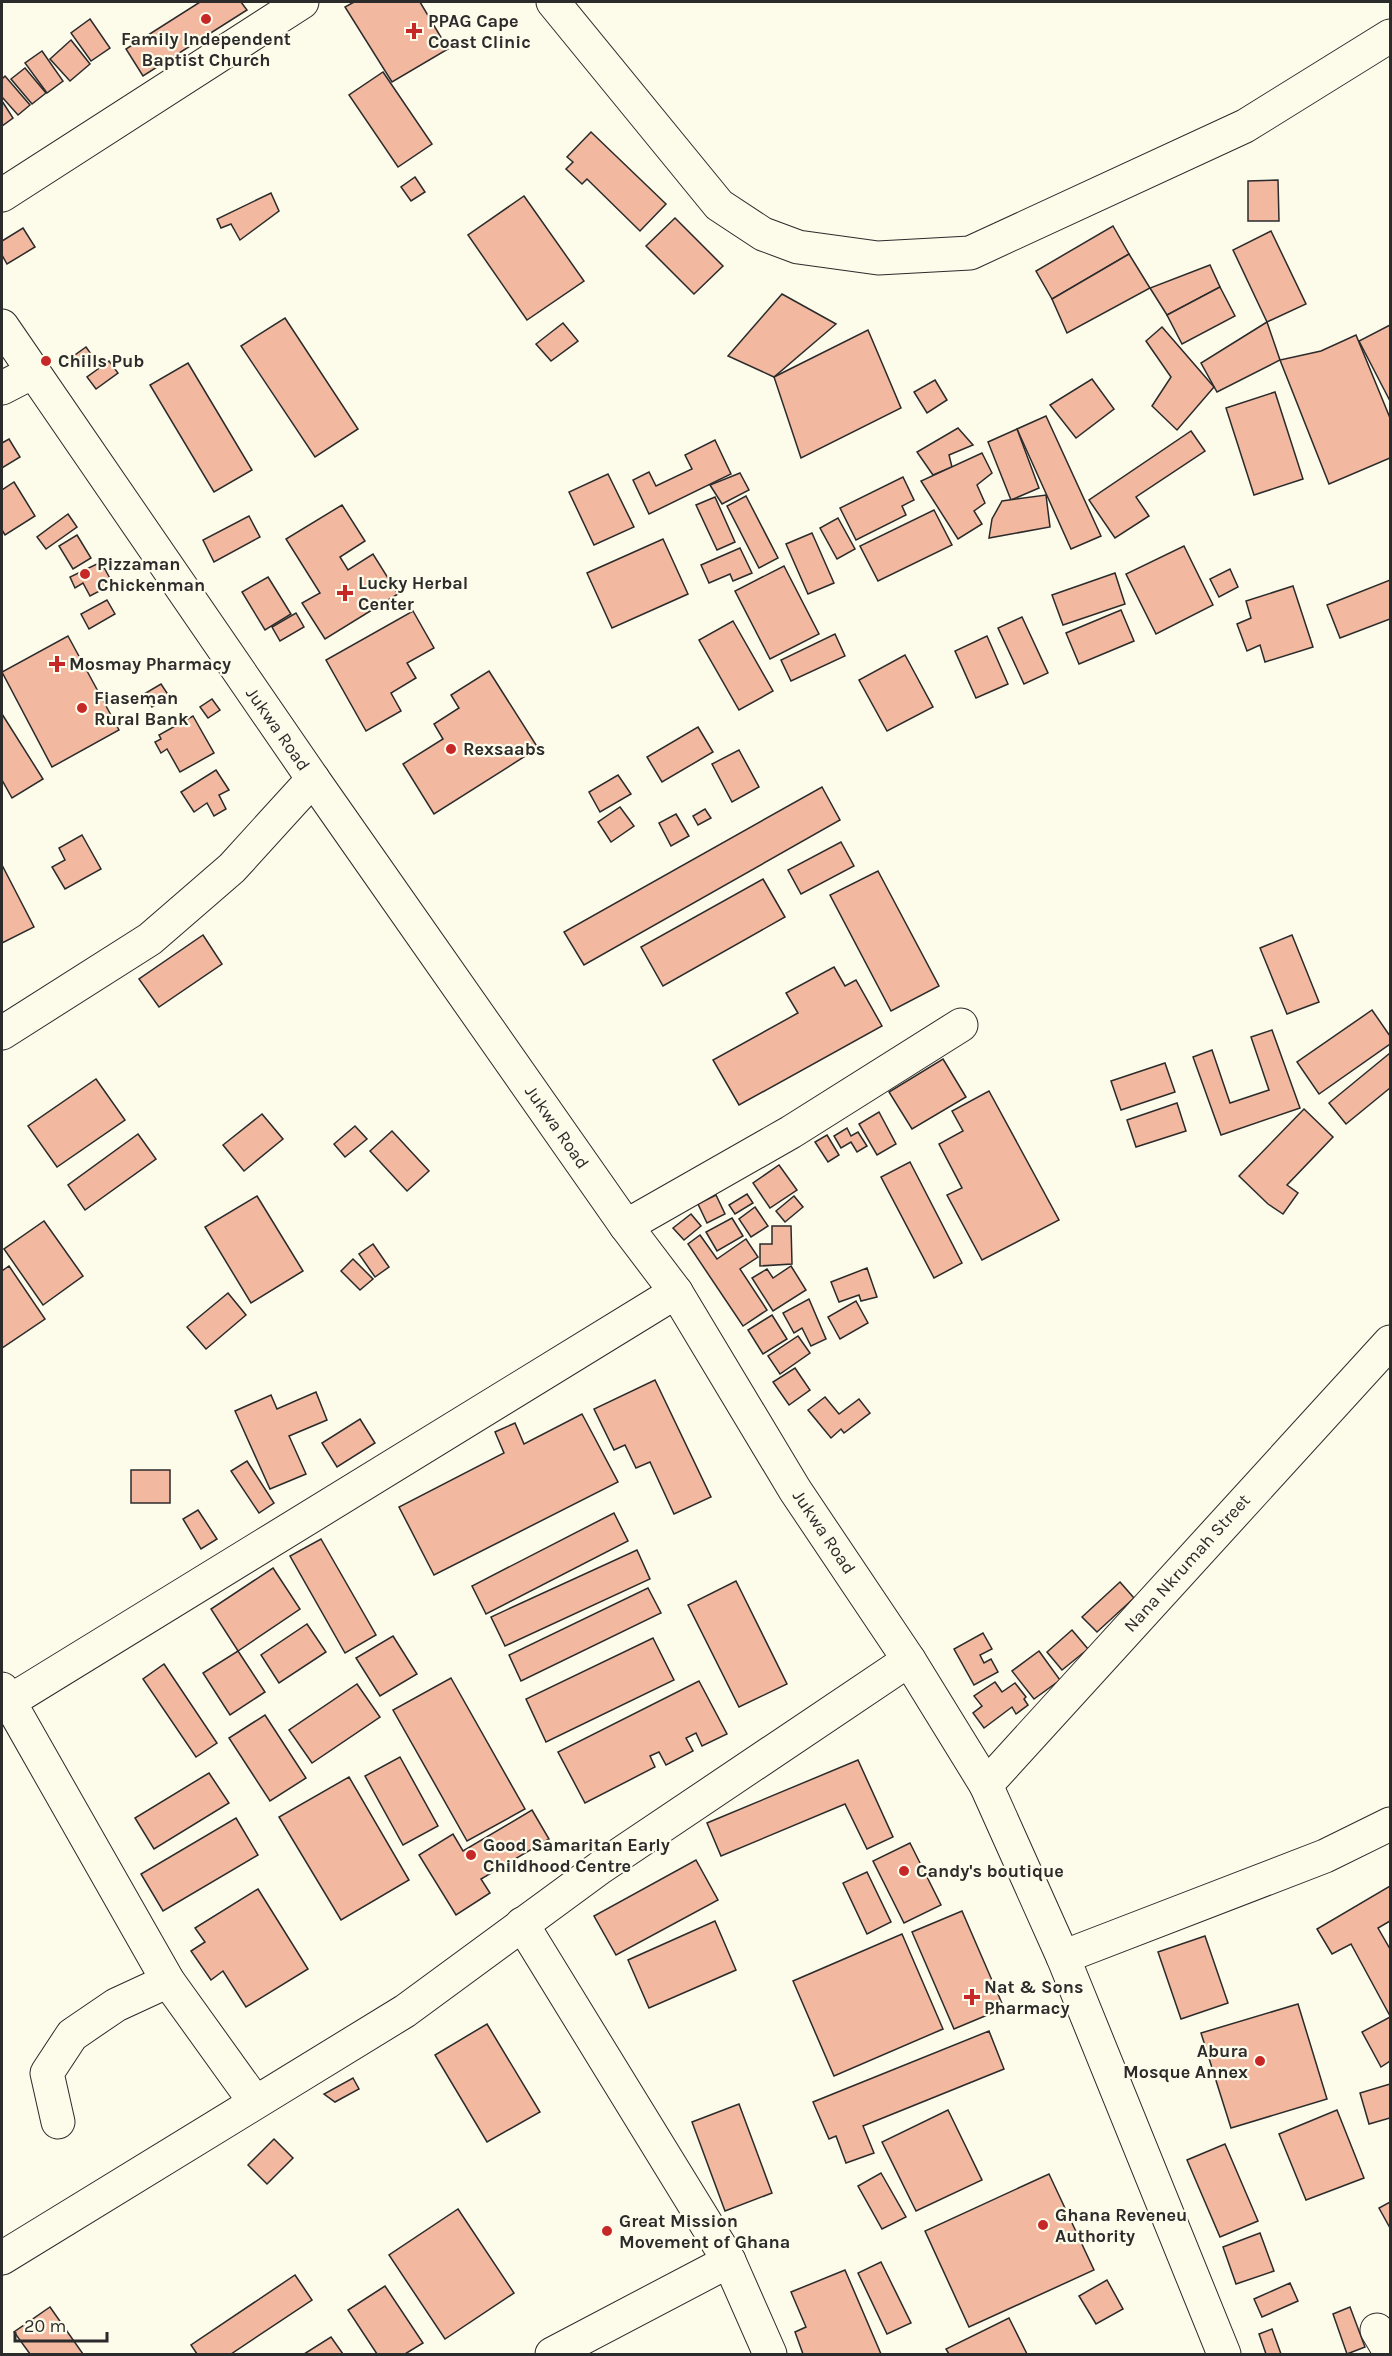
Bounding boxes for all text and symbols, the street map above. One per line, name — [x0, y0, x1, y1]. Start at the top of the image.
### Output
place label: PPAG Cape Coast Clinic — [428, 10, 531, 53]
marker: Family Independent Baptist Church — [199, 12, 213, 26]
marker: PPAG Cape Coast Clinic — [405, 22, 423, 40]
place label: Family Independent Baptist Church — [121, 28, 291, 71]
place label: Chills Pub — [58, 350, 144, 372]
marker: Chills Pub — [39, 354, 53, 368]
place label: Pizzaman Chickenman — [97, 553, 205, 596]
marker: Pizzaman Chickenman — [78, 567, 92, 581]
place label: Lucky Herbal Center — [358, 572, 468, 615]
marker: Lucky Herbal Center — [336, 584, 354, 602]
place label: Mosmay Pharmacy — [69, 653, 231, 675]
marker: Mosmay Pharmacy — [50, 657, 64, 671]
street label: Jukwa Road — [241, 683, 315, 775]
place label: Fiaseman Rural Bank — [94, 687, 189, 730]
marker: Fiaseman Rural Bank — [75, 701, 89, 715]
place label: Rexsaabs — [463, 738, 545, 760]
marker: Rexsaabs — [444, 742, 458, 756]
street label: Jukwa Road — [520, 1081, 594, 1173]
street label: Jukwa Road — [788, 1486, 860, 1578]
street label: Nana Nkrumah Street — [1119, 1489, 1255, 1637]
place label: Good Samaritan Early Childhood Centre — [483, 1834, 670, 1877]
marker: Good Samaritan Early Childhood Centre — [464, 1848, 478, 1862]
place label: Candy's boutique — [916, 1860, 1064, 1882]
marker: Candy's boutique — [897, 1864, 911, 1878]
place label: Nat & Sons Pharmacy — [984, 1976, 1083, 2019]
marker: Nat & Sons Pharmacy — [965, 1990, 979, 2004]
place label: Abura Mosque Annex — [1123, 2040, 1248, 2083]
marker: Abura Mosque Annex — [1253, 2054, 1267, 2068]
place label: Ghana Reveneu Authority — [1055, 2204, 1187, 2247]
place label: Great Mission Movement of Ghana — [619, 2210, 790, 2253]
marker: Ghana Reveneu Authority — [1036, 2218, 1050, 2232]
marker: Great Mission Movement of Ghana — [600, 2224, 614, 2238]
scale bar — [15, 2305, 106, 2343]
text: 20 m — [24, 2315, 66, 2337]

